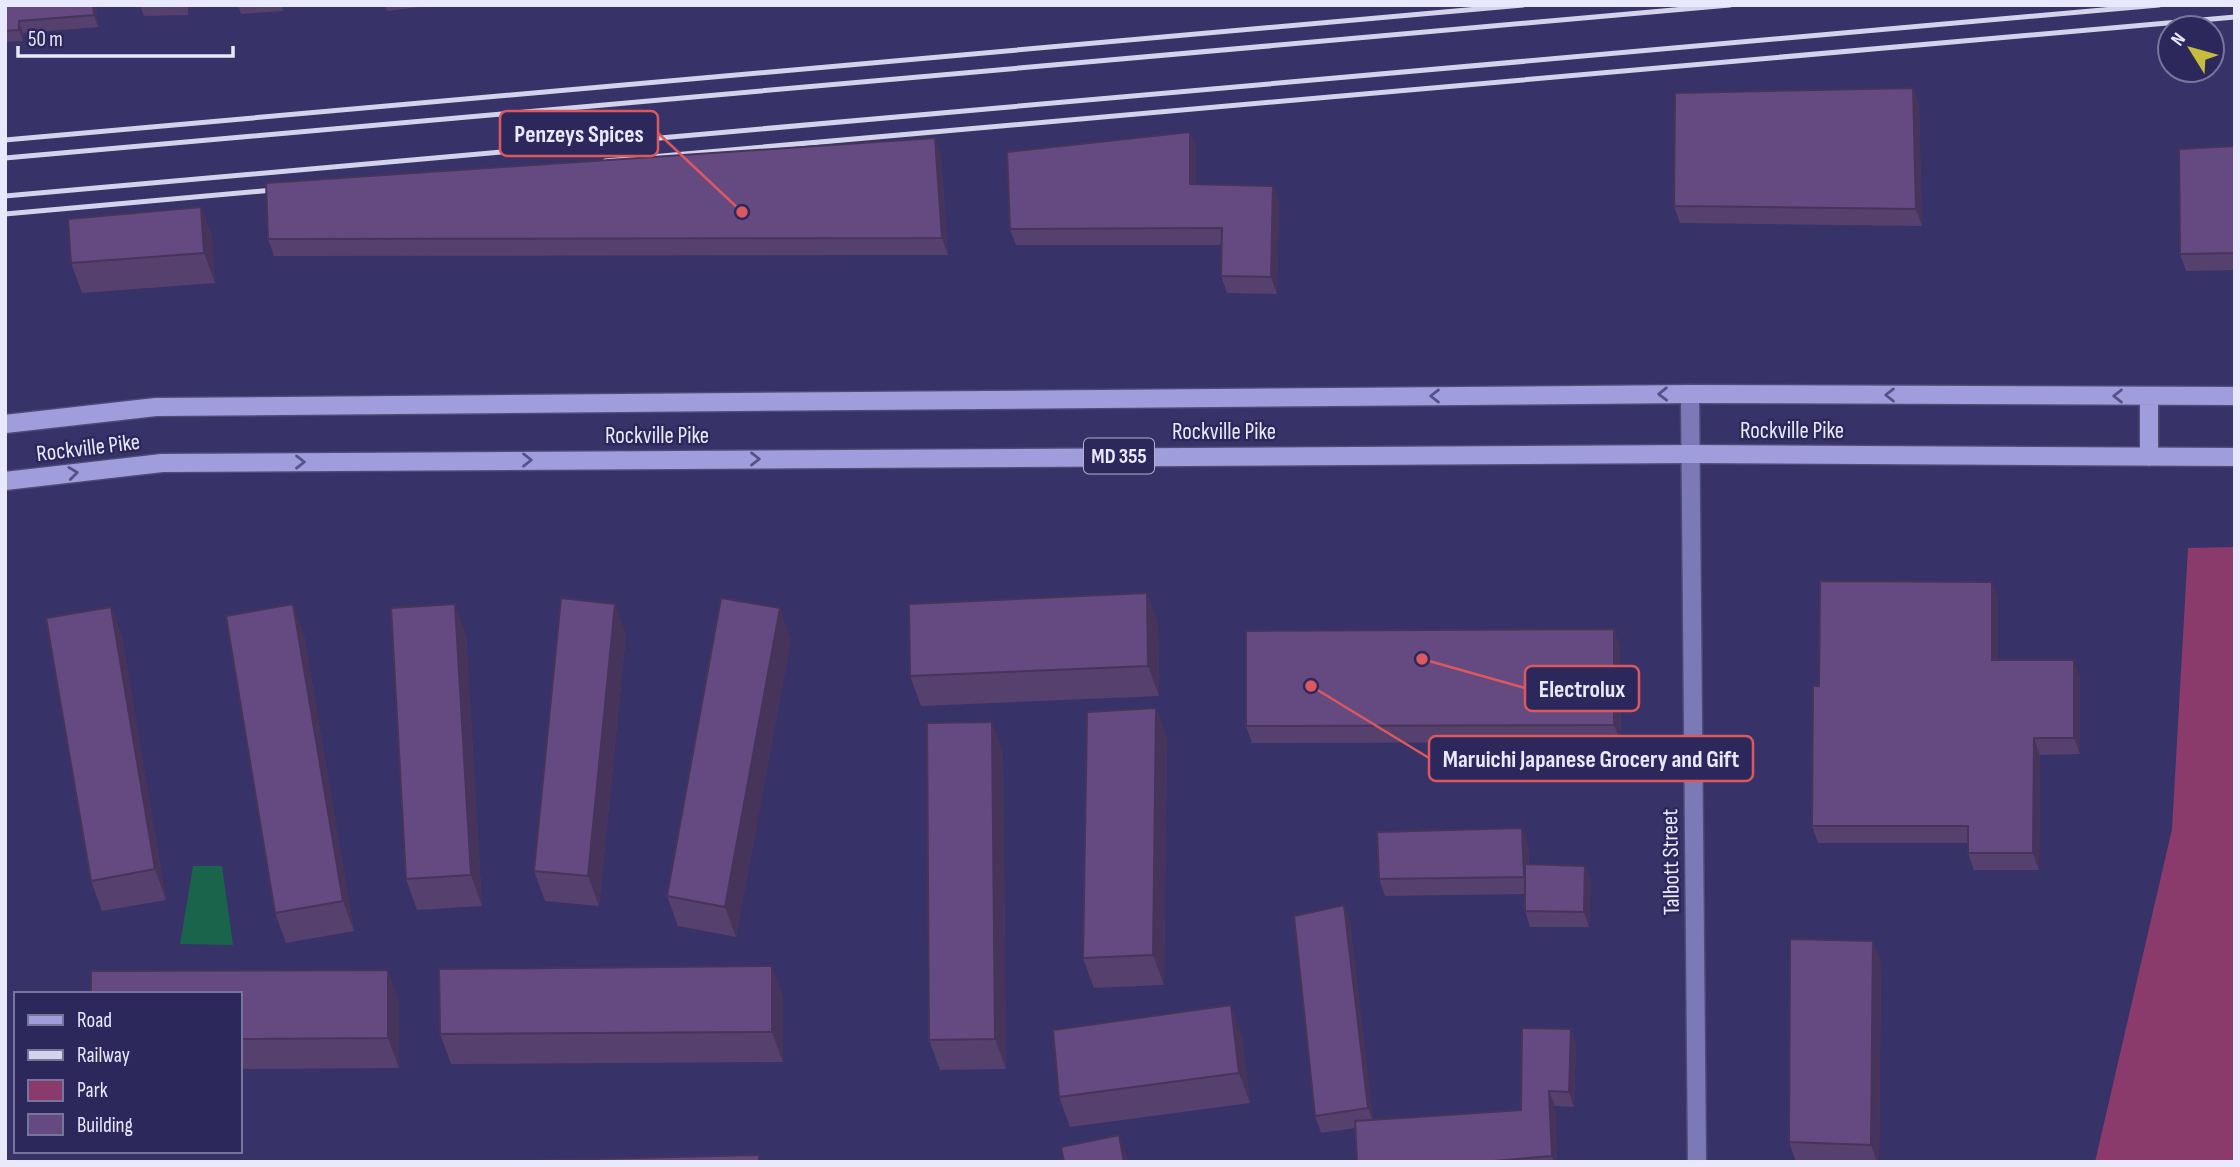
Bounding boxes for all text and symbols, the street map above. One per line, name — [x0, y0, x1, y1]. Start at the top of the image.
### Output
scale bar — [18, 14, 233, 58]
north arrow — [2156, 14, 2226, 84]
text: 50 m — [28, 27, 63, 52]
text: N — [2166, 29, 2191, 51]
callout: Penzeys Spices — [500, 111, 658, 156]
text: Penzeys Spices — [514, 120, 644, 149]
one-way arrow — [1657, 386, 1667, 402]
one-way arrow — [1884, 387, 1895, 403]
one-way arrow — [1429, 388, 1440, 404]
one-way arrow — [2112, 388, 2122, 404]
street label: Rockville Pike — [1740, 417, 1844, 445]
street label: Rockville Pike — [1172, 418, 1276, 446]
street label: Rockville Pike — [605, 422, 709, 450]
street label: Rockville Pike — [35, 428, 142, 468]
road number: MD 355 — [1084, 438, 1154, 474]
one-way arrow — [750, 451, 761, 467]
one-way arrow — [523, 452, 533, 468]
one-way arrow — [295, 454, 306, 470]
one-way arrow — [67, 466, 79, 481]
callout: Electrolux — [1525, 666, 1639, 711]
text: Electrolux — [1539, 675, 1625, 704]
callout: Maruichi Japanese Grocery and Gift — [1429, 736, 1753, 781]
text: Maruichi Japanese Grocery and Gift — [1443, 745, 1739, 774]
street label: Talbott Street — [1656, 809, 1686, 915]
legend — [14, 992, 242, 1153]
text: Road — [77, 1008, 112, 1033]
text: Railway — [77, 1043, 130, 1068]
text: Park — [77, 1078, 108, 1103]
text: Building — [77, 1113, 133, 1138]

